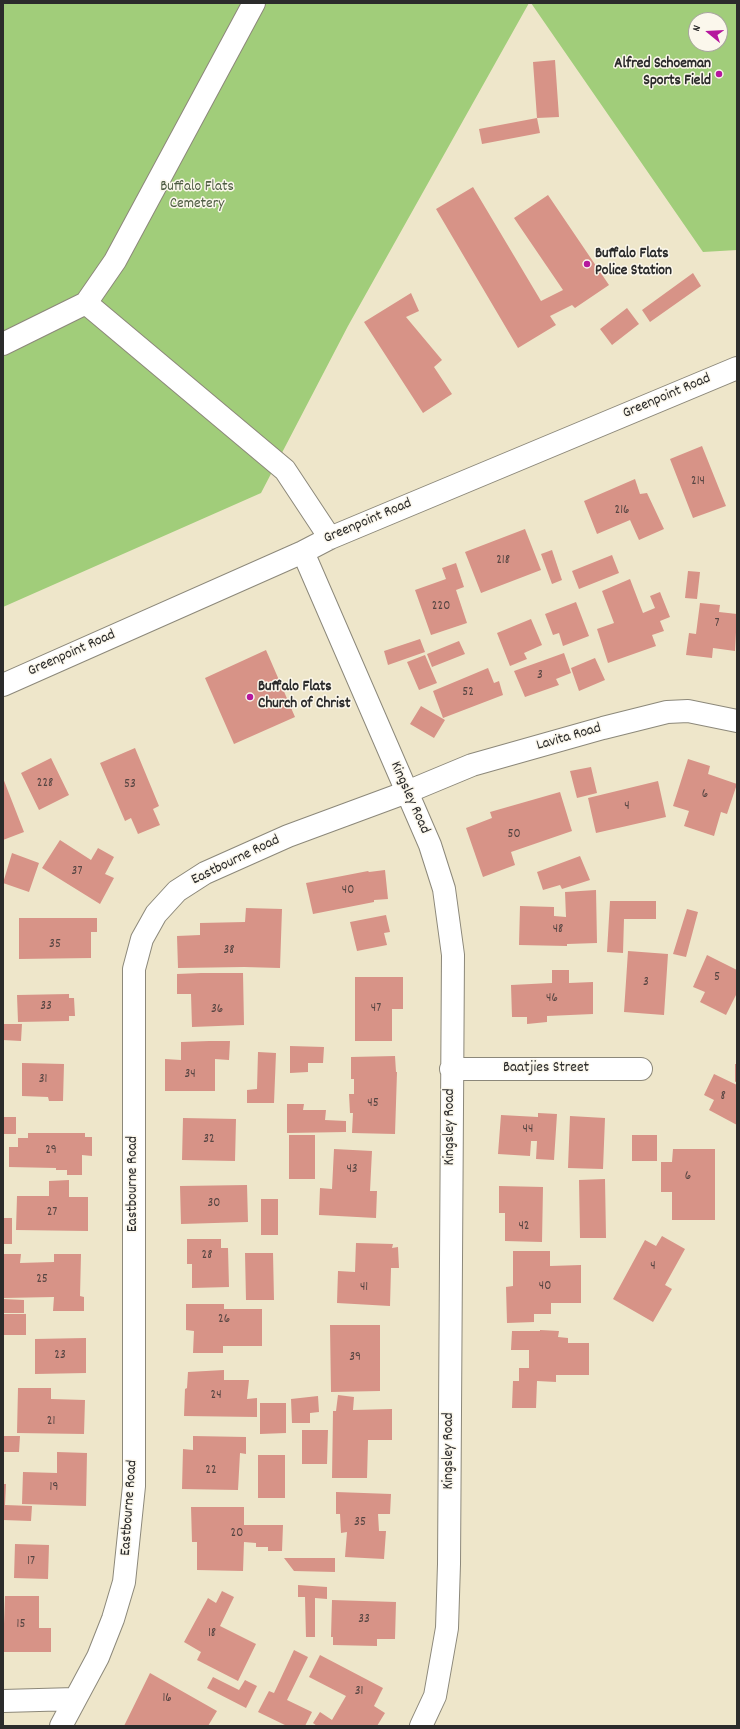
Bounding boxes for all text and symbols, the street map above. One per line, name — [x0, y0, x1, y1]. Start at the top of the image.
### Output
north arrow — [688, 12, 728, 52]
text: N — [689, 24, 706, 34]
place label: Alfred Schoeman Sports Field — [614, 56, 711, 91]
marker: Alfred Schoeman Sports Field — [714, 69, 724, 79]
park label: Buffalo Flats Cemetery — [160, 179, 234, 214]
place label: Buffalo Flats Police Station — [595, 246, 672, 281]
marker: Buffalo Flats Police Station — [582, 259, 592, 269]
street label: Greenpoint Road — [620, 370, 714, 424]
house number: 214 — [691, 474, 705, 490]
street label: Greenpoint Road — [321, 495, 415, 549]
house number: 216 — [615, 503, 629, 519]
house number: 218 — [496, 553, 510, 569]
house number: 220 — [432, 599, 450, 615]
house number: 7 — [715, 616, 719, 632]
street label: Greenpoint Road — [26, 627, 118, 681]
house number: 3 — [537, 668, 543, 684]
place label: Buffalo Flats Church of Christ — [258, 679, 350, 714]
house number: 52 — [462, 685, 474, 701]
marker: Buffalo Flats Church of Christ — [245, 692, 255, 702]
street label: Lavita Road — [535, 720, 603, 756]
street label: Kingsley Road — [385, 759, 433, 837]
house number: 228 — [37, 776, 53, 792]
house number: 53 — [124, 777, 136, 793]
house number: 6 — [702, 787, 708, 803]
house number: 4 — [624, 799, 630, 815]
house number: 50 — [507, 827, 521, 843]
street label: Eastbourne Road — [189, 832, 283, 890]
house number: 37 — [72, 864, 82, 880]
house number: 40 — [342, 883, 354, 899]
house number: 48 — [553, 922, 563, 938]
house number: 35 — [49, 937, 61, 953]
house number: 38 — [224, 943, 234, 959]
house number: 5 — [714, 970, 720, 986]
house number: 3 — [643, 975, 649, 991]
house number: 46 — [546, 991, 558, 1007]
house number: 33 — [40, 999, 52, 1015]
house number: 47 — [371, 1001, 381, 1017]
house number: 36 — [211, 1002, 223, 1018]
street label: Baatjies Street — [503, 1060, 589, 1078]
house number: 34 — [184, 1067, 196, 1083]
house number: 31 — [39, 1072, 47, 1088]
street label: Kingsley Road — [442, 1088, 460, 1166]
house number: 8 — [720, 1089, 726, 1105]
house number: 45 — [367, 1096, 379, 1112]
house number: 44 — [523, 1122, 533, 1138]
house number: 32 — [203, 1132, 215, 1148]
street label: Eastbourne Road — [125, 1136, 143, 1232]
house number: 29 — [45, 1143, 57, 1159]
house number: 43 — [346, 1162, 358, 1178]
house number: 6 — [685, 1169, 691, 1185]
house number: 30 — [208, 1196, 220, 1212]
house number: 27 — [47, 1205, 57, 1221]
house number: 42 — [518, 1219, 530, 1235]
house number: 28 — [202, 1248, 212, 1264]
house number: 4 — [650, 1259, 656, 1275]
house number: 25 — [36, 1272, 48, 1288]
house number: 40 — [539, 1279, 551, 1295]
house number: 41 — [360, 1280, 368, 1296]
house number: 26 — [218, 1312, 230, 1328]
house number: 23 — [54, 1348, 66, 1364]
house number: 39 — [349, 1350, 361, 1366]
house number: 24 — [210, 1388, 222, 1404]
street label: Kingsley Road — [441, 1412, 459, 1490]
house number: 21 — [47, 1414, 55, 1430]
street label: Eastbourne Road — [118, 1460, 142, 1556]
house number: 22 — [205, 1463, 217, 1479]
house number: 19 — [50, 1480, 58, 1496]
house number: 35 — [354, 1515, 366, 1531]
house number: 20 — [231, 1526, 243, 1542]
house number: 17 — [27, 1554, 35, 1570]
house number: 33 — [358, 1612, 370, 1628]
house number: 15 — [17, 1617, 25, 1633]
house number: 18 — [208, 1626, 216, 1642]
house number: 31 — [355, 1684, 363, 1700]
house number: 16 — [162, 1691, 172, 1707]

